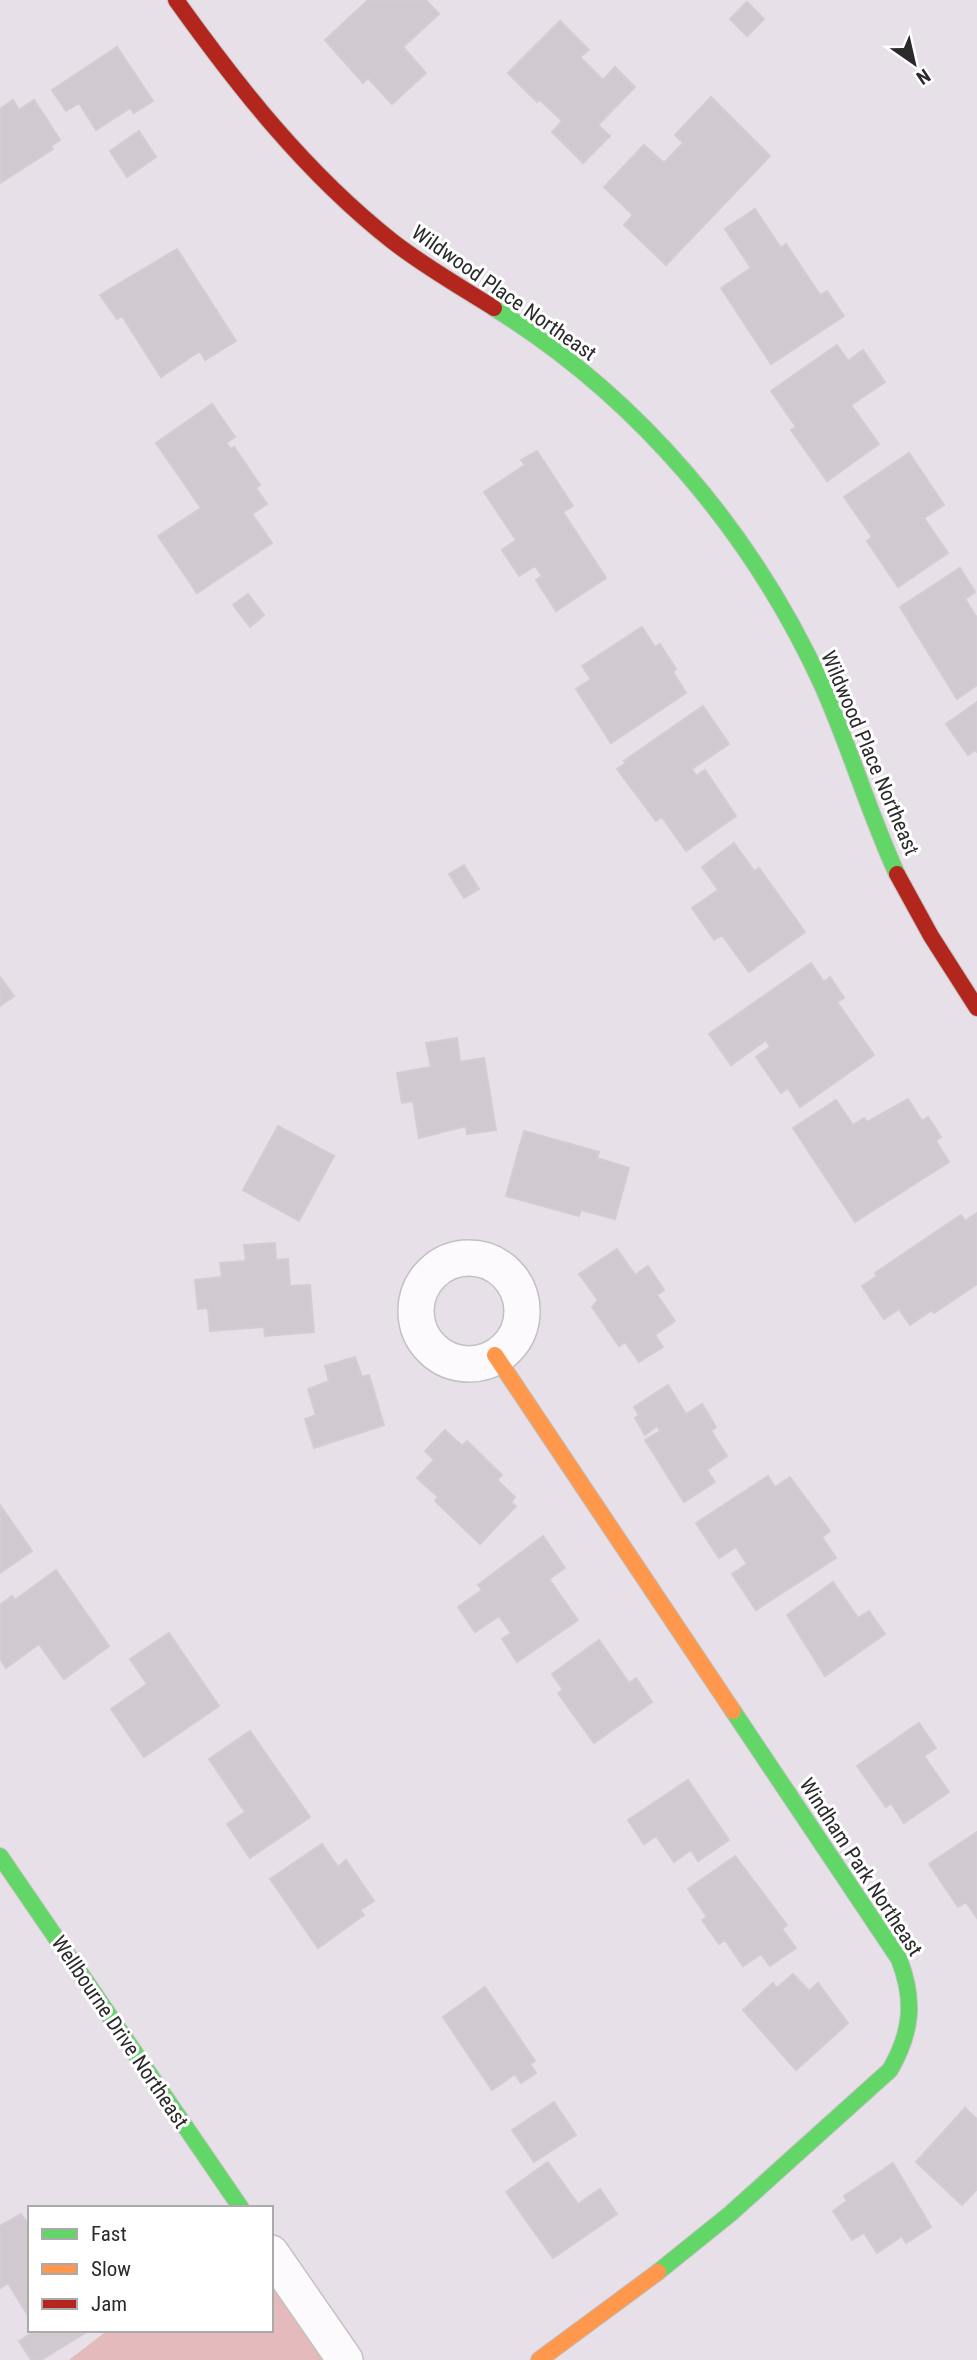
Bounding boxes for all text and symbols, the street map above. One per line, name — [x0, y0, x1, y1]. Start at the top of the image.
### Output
north arrow — [879, 28, 949, 98]
text: N — [912, 64, 934, 89]
street label: Wildwood Place Northeast — [407, 220, 601, 366]
street label: Wildwood Place Northeast — [816, 647, 924, 859]
street label: Windham Park Northeast — [795, 1774, 927, 1960]
street label: Wellbourne Drive Northeast — [47, 1931, 193, 2133]
legend — [28, 2206, 273, 2332]
text: Fast — [91, 2222, 127, 2246]
text: Slow — [91, 2257, 131, 2281]
text: Jam — [91, 2292, 127, 2316]

